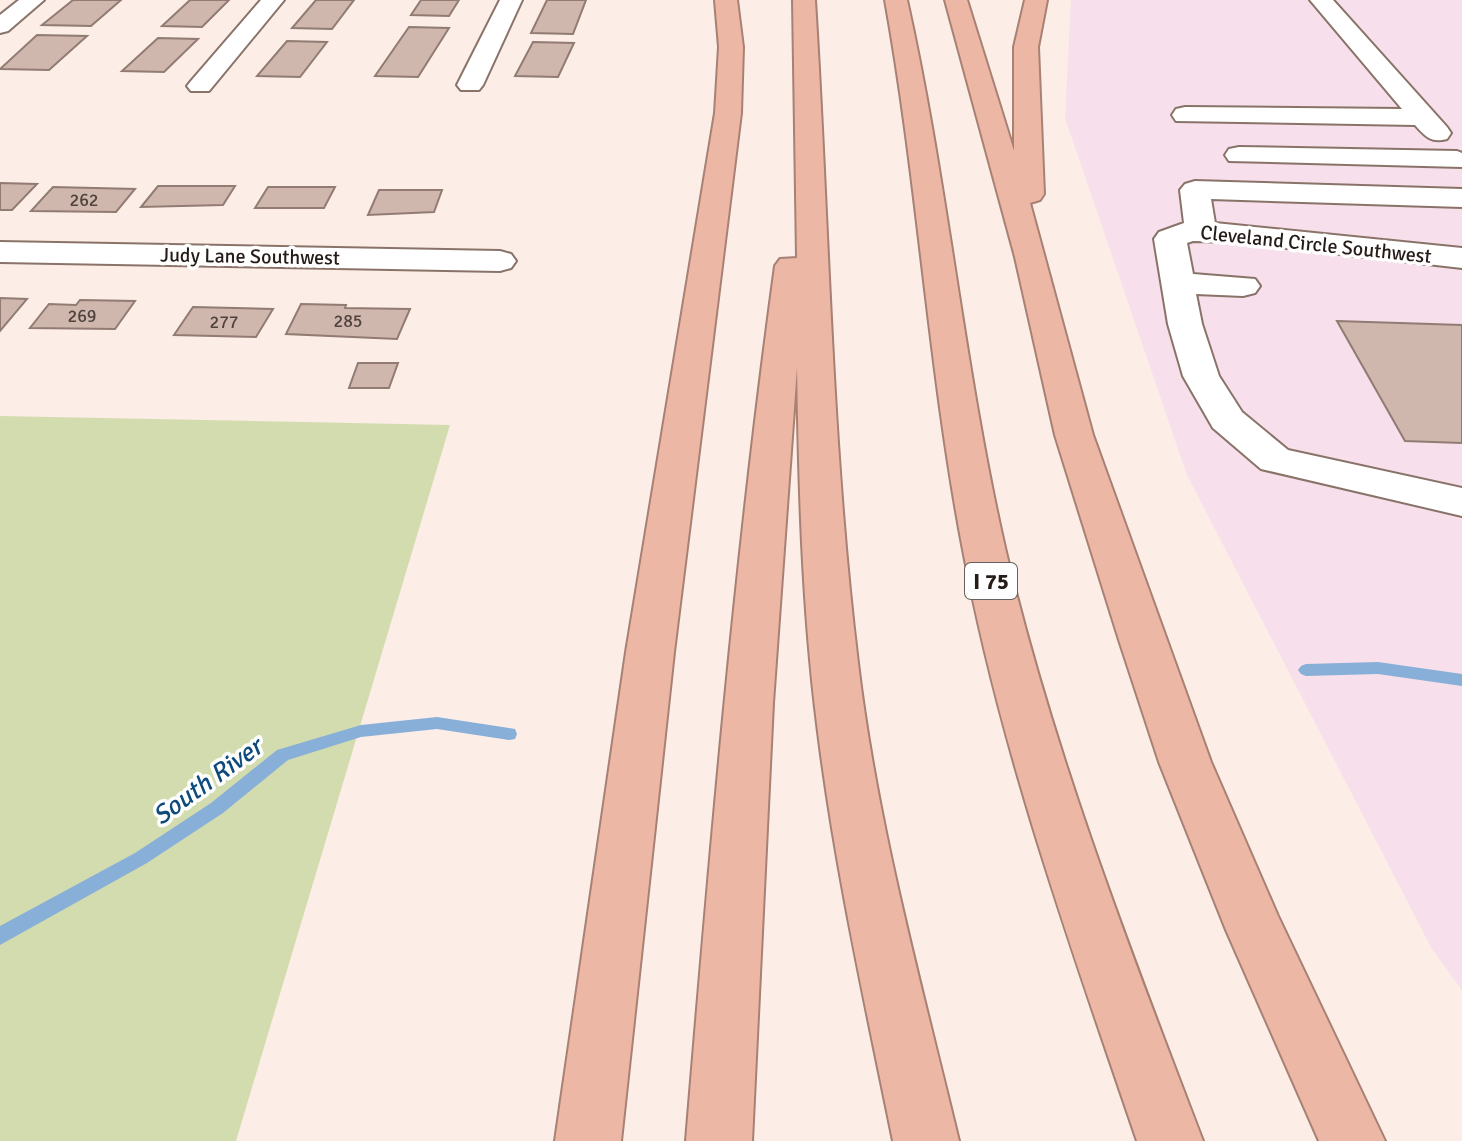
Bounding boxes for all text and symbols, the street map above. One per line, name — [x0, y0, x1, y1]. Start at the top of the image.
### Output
house number: 262 — [69, 189, 99, 211]
street label: Cleveland Circle Southwest — [1199, 220, 1433, 269]
street label: Judy Lane Southwest — [160, 242, 340, 271]
house number: 269 — [67, 305, 97, 327]
house number: 285 — [333, 310, 363, 332]
house number: 277 — [209, 311, 239, 333]
road number: I 75 — [965, 563, 1017, 599]
water label: South River — [147, 729, 271, 832]

